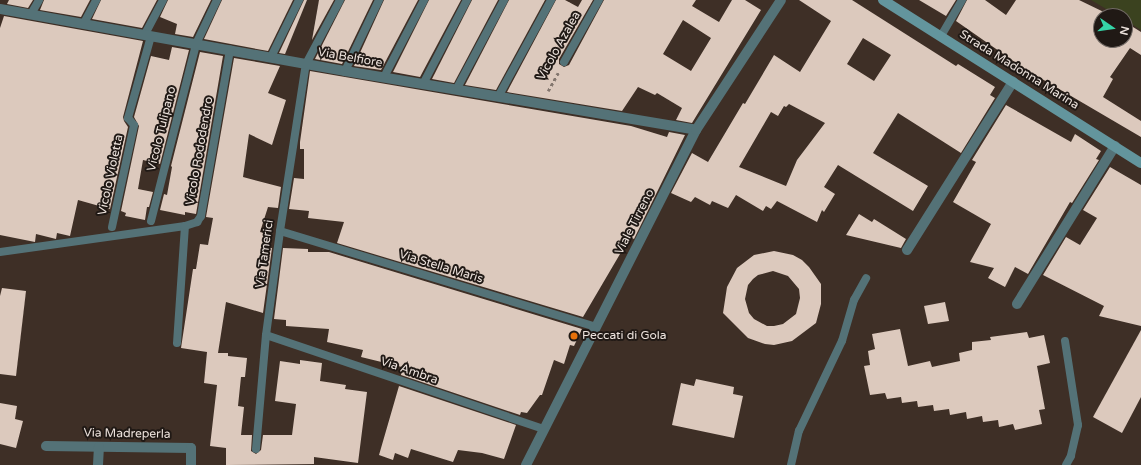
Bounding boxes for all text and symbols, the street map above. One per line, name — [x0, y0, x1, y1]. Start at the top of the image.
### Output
north arrow — [1093, 8, 1133, 48]
street label: Vicolo Azalea — [534, 9, 584, 83]
text: N — [1117, 25, 1132, 36]
street label: Strada Madonna Marina — [957, 27, 1081, 113]
street label: Via Belfiore — [317, 45, 383, 71]
street label: Vicolo Tulipano — [144, 85, 180, 173]
street label: Vicolo Rododendro — [183, 96, 217, 206]
street label: Vicolo Violetta — [95, 133, 127, 217]
street label: Viale Tirreno — [612, 187, 658, 257]
street label: Via Tamerici — [253, 219, 277, 289]
street label: Via Stella Maris — [397, 247, 485, 287]
place label: Peccati di Gola — [582, 329, 667, 343]
marker: Peccati di Gola — [569, 331, 579, 341]
street label: Via Ambra — [378, 354, 440, 388]
street label: Via Madreperla — [83, 426, 171, 442]

